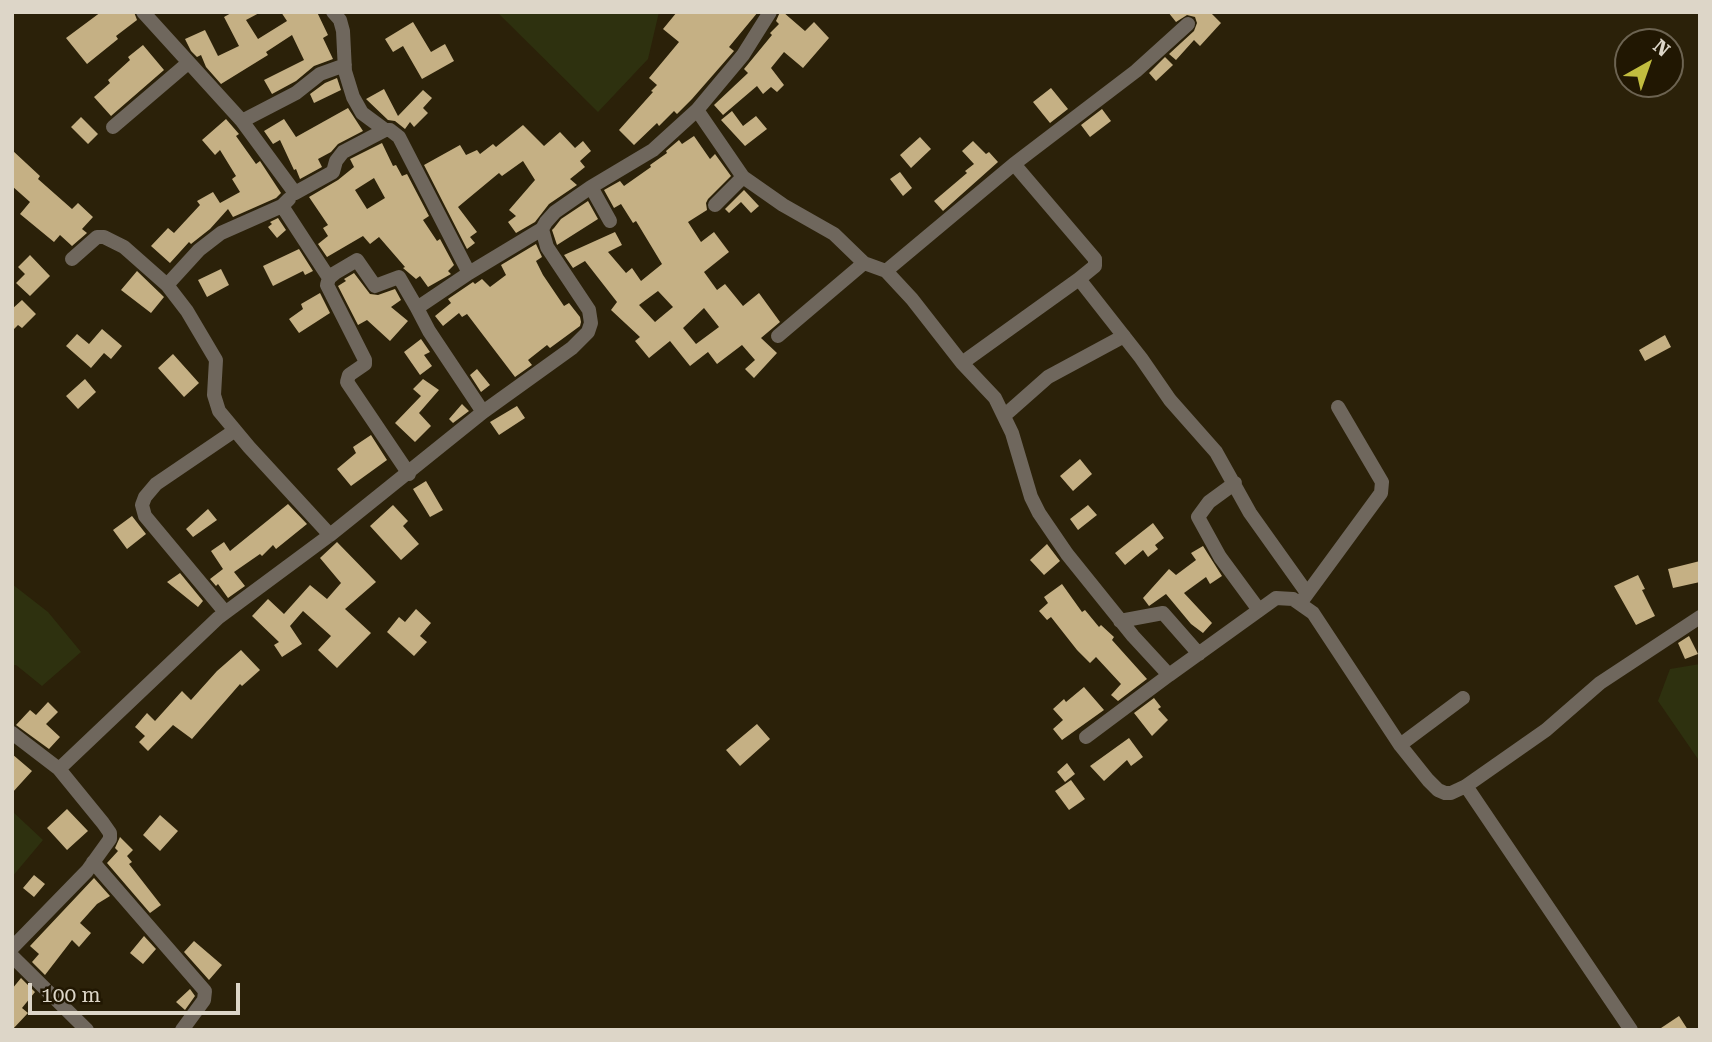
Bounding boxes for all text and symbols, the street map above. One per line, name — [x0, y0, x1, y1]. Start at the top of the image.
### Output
north arrow — [1614, 28, 1684, 98]
text: N — [1649, 35, 1675, 62]
scale bar — [32, 968, 243, 1012]
text: 100 m — [41, 983, 101, 1007]

